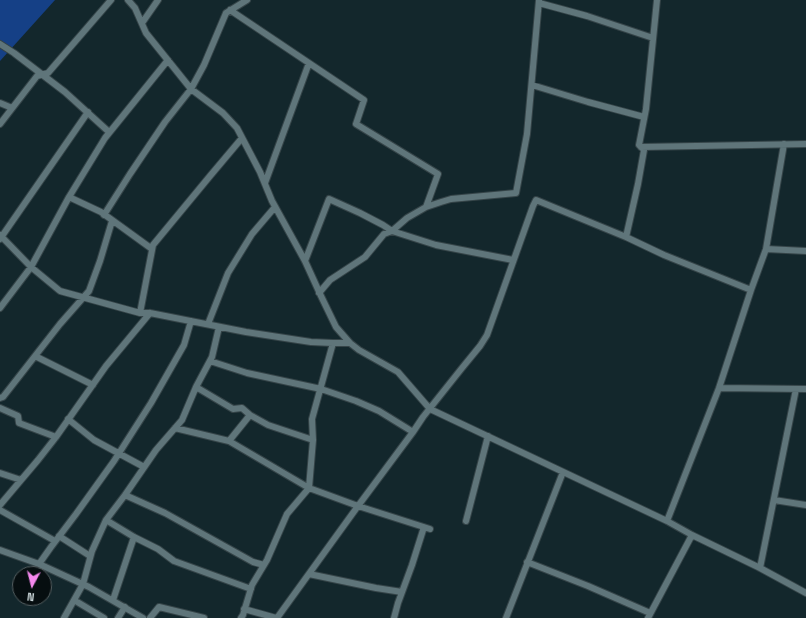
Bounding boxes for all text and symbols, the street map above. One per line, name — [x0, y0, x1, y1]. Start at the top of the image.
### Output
north arrow — [12, 566, 52, 606]
text: N — [26, 590, 35, 604]

